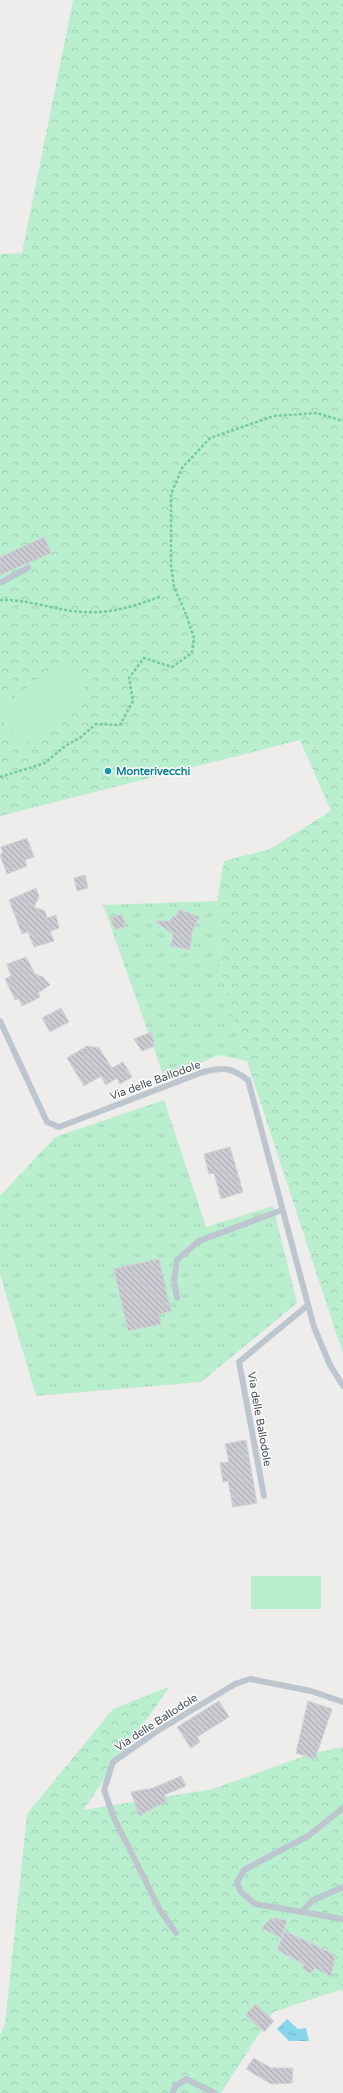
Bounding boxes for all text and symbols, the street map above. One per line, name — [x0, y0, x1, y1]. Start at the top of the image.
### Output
place label: Monterivecchi — [116, 765, 190, 778]
marker: Monterivecchi — [103, 766, 113, 776]
street label: Via delle Ballodole — [108, 1058, 202, 1103]
street label: Via delle Ballodole — [245, 1371, 274, 1467]
street label: Via delle Ballodole — [113, 1691, 200, 1754]

